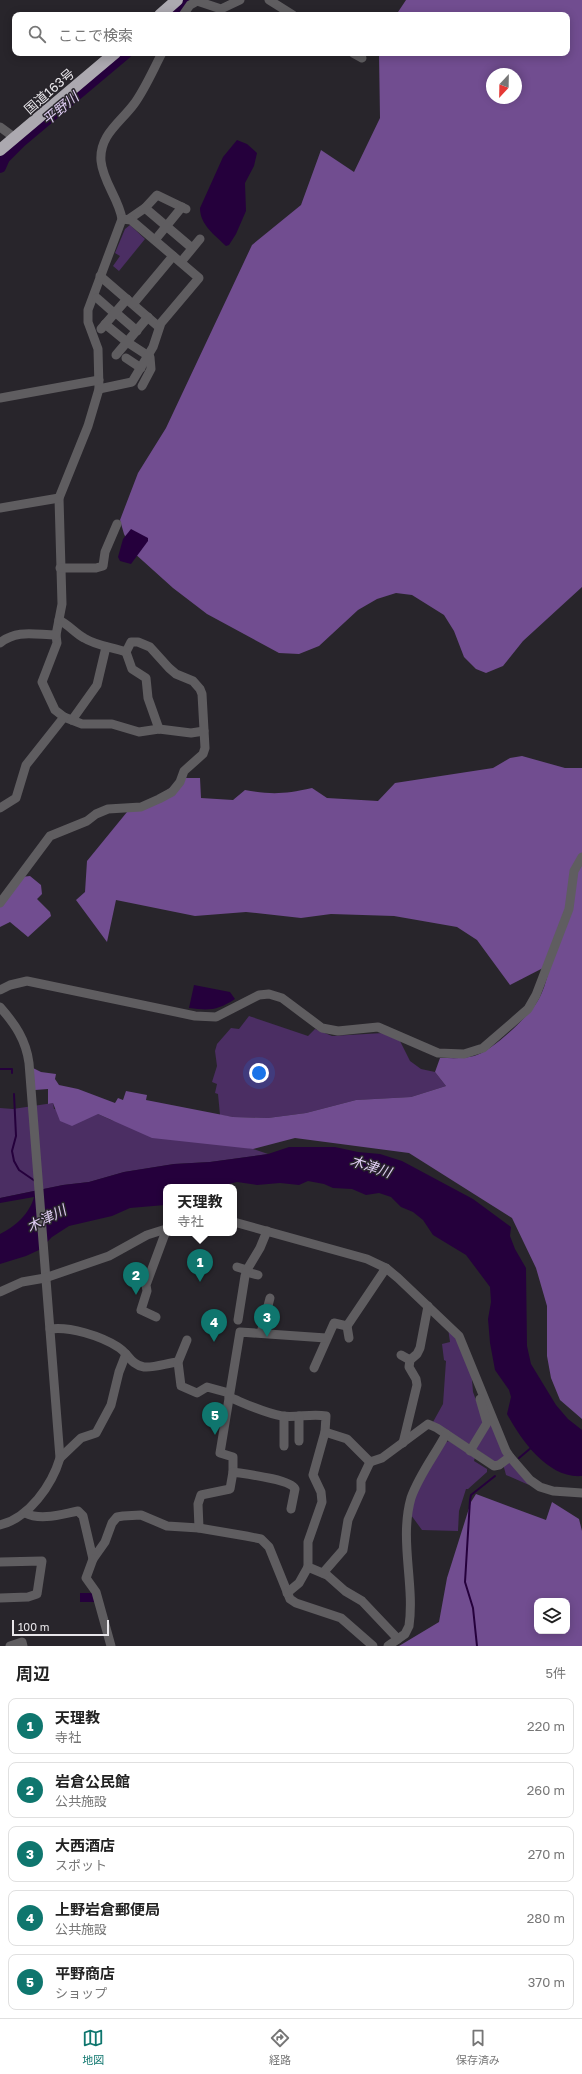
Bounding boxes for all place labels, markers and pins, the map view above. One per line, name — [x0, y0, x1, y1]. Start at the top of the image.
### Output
pin: 1 — [187, 1249, 213, 1282]
pin: 2 — [123, 1262, 149, 1295]
pin: 3 — [254, 1304, 280, 1337]
pin: 4 — [201, 1309, 227, 1342]
pin: 5 — [202, 1402, 228, 1435]

